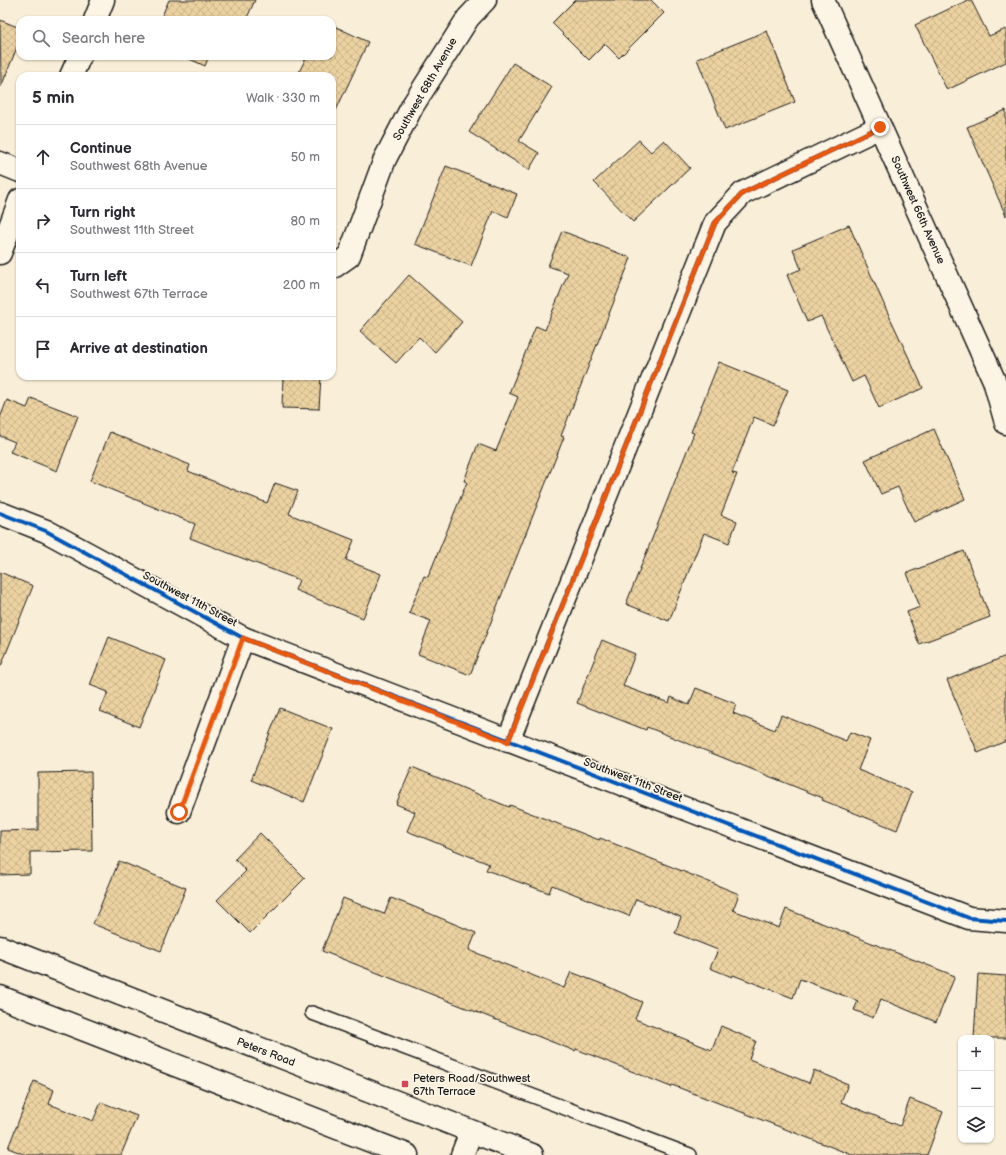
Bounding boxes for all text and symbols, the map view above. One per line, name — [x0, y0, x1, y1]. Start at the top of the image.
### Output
search box — [16, 16, 336, 60]
icon: search — [30, 27, 52, 49]
text: Search here — [62, 29, 145, 48]
street label: Southwest 68th Avenue — [390, 35, 460, 143]
text: 5 min — [32, 88, 75, 108]
text: Walk · 330 m — [246, 90, 320, 106]
route end — [871, 118, 889, 136]
text: Continue — [70, 139, 132, 158]
icon: ahead — [32, 146, 54, 168]
text: 50 m — [291, 149, 320, 165]
street label: Southwest 66th Avenue — [888, 154, 948, 266]
text: Southwest 68th Avenue — [70, 158, 208, 174]
text: Turn right — [70, 203, 135, 222]
icon: right — [32, 210, 54, 232]
text: 80 m — [291, 213, 320, 229]
text: Southwest 11th Street — [70, 222, 194, 238]
text: Turn left — [70, 267, 127, 286]
icon: left — [32, 274, 54, 296]
text: 200 m — [283, 277, 320, 293]
text: Southwest 67th Terrace — [70, 286, 208, 302]
icon: arrive — [32, 338, 54, 360]
text: Arrive at destination — [70, 339, 208, 358]
street label: Southwest 11th Street — [141, 569, 240, 630]
street label: Southwest 11th Street — [582, 755, 685, 805]
route start — [170, 803, 188, 821]
street label: Peters Road — [235, 1035, 297, 1069]
map controls — [958, 1035, 994, 1143]
button: + — [958, 1035, 994, 1071]
button: − — [958, 1071, 994, 1107]
place label: Peters Road/Southwest 67th Terrace — [413, 1072, 531, 1098]
marker: Peters Road/Southwest 67th Terrace — [400, 1079, 410, 1089]
button: layers — [958, 1107, 994, 1143]

